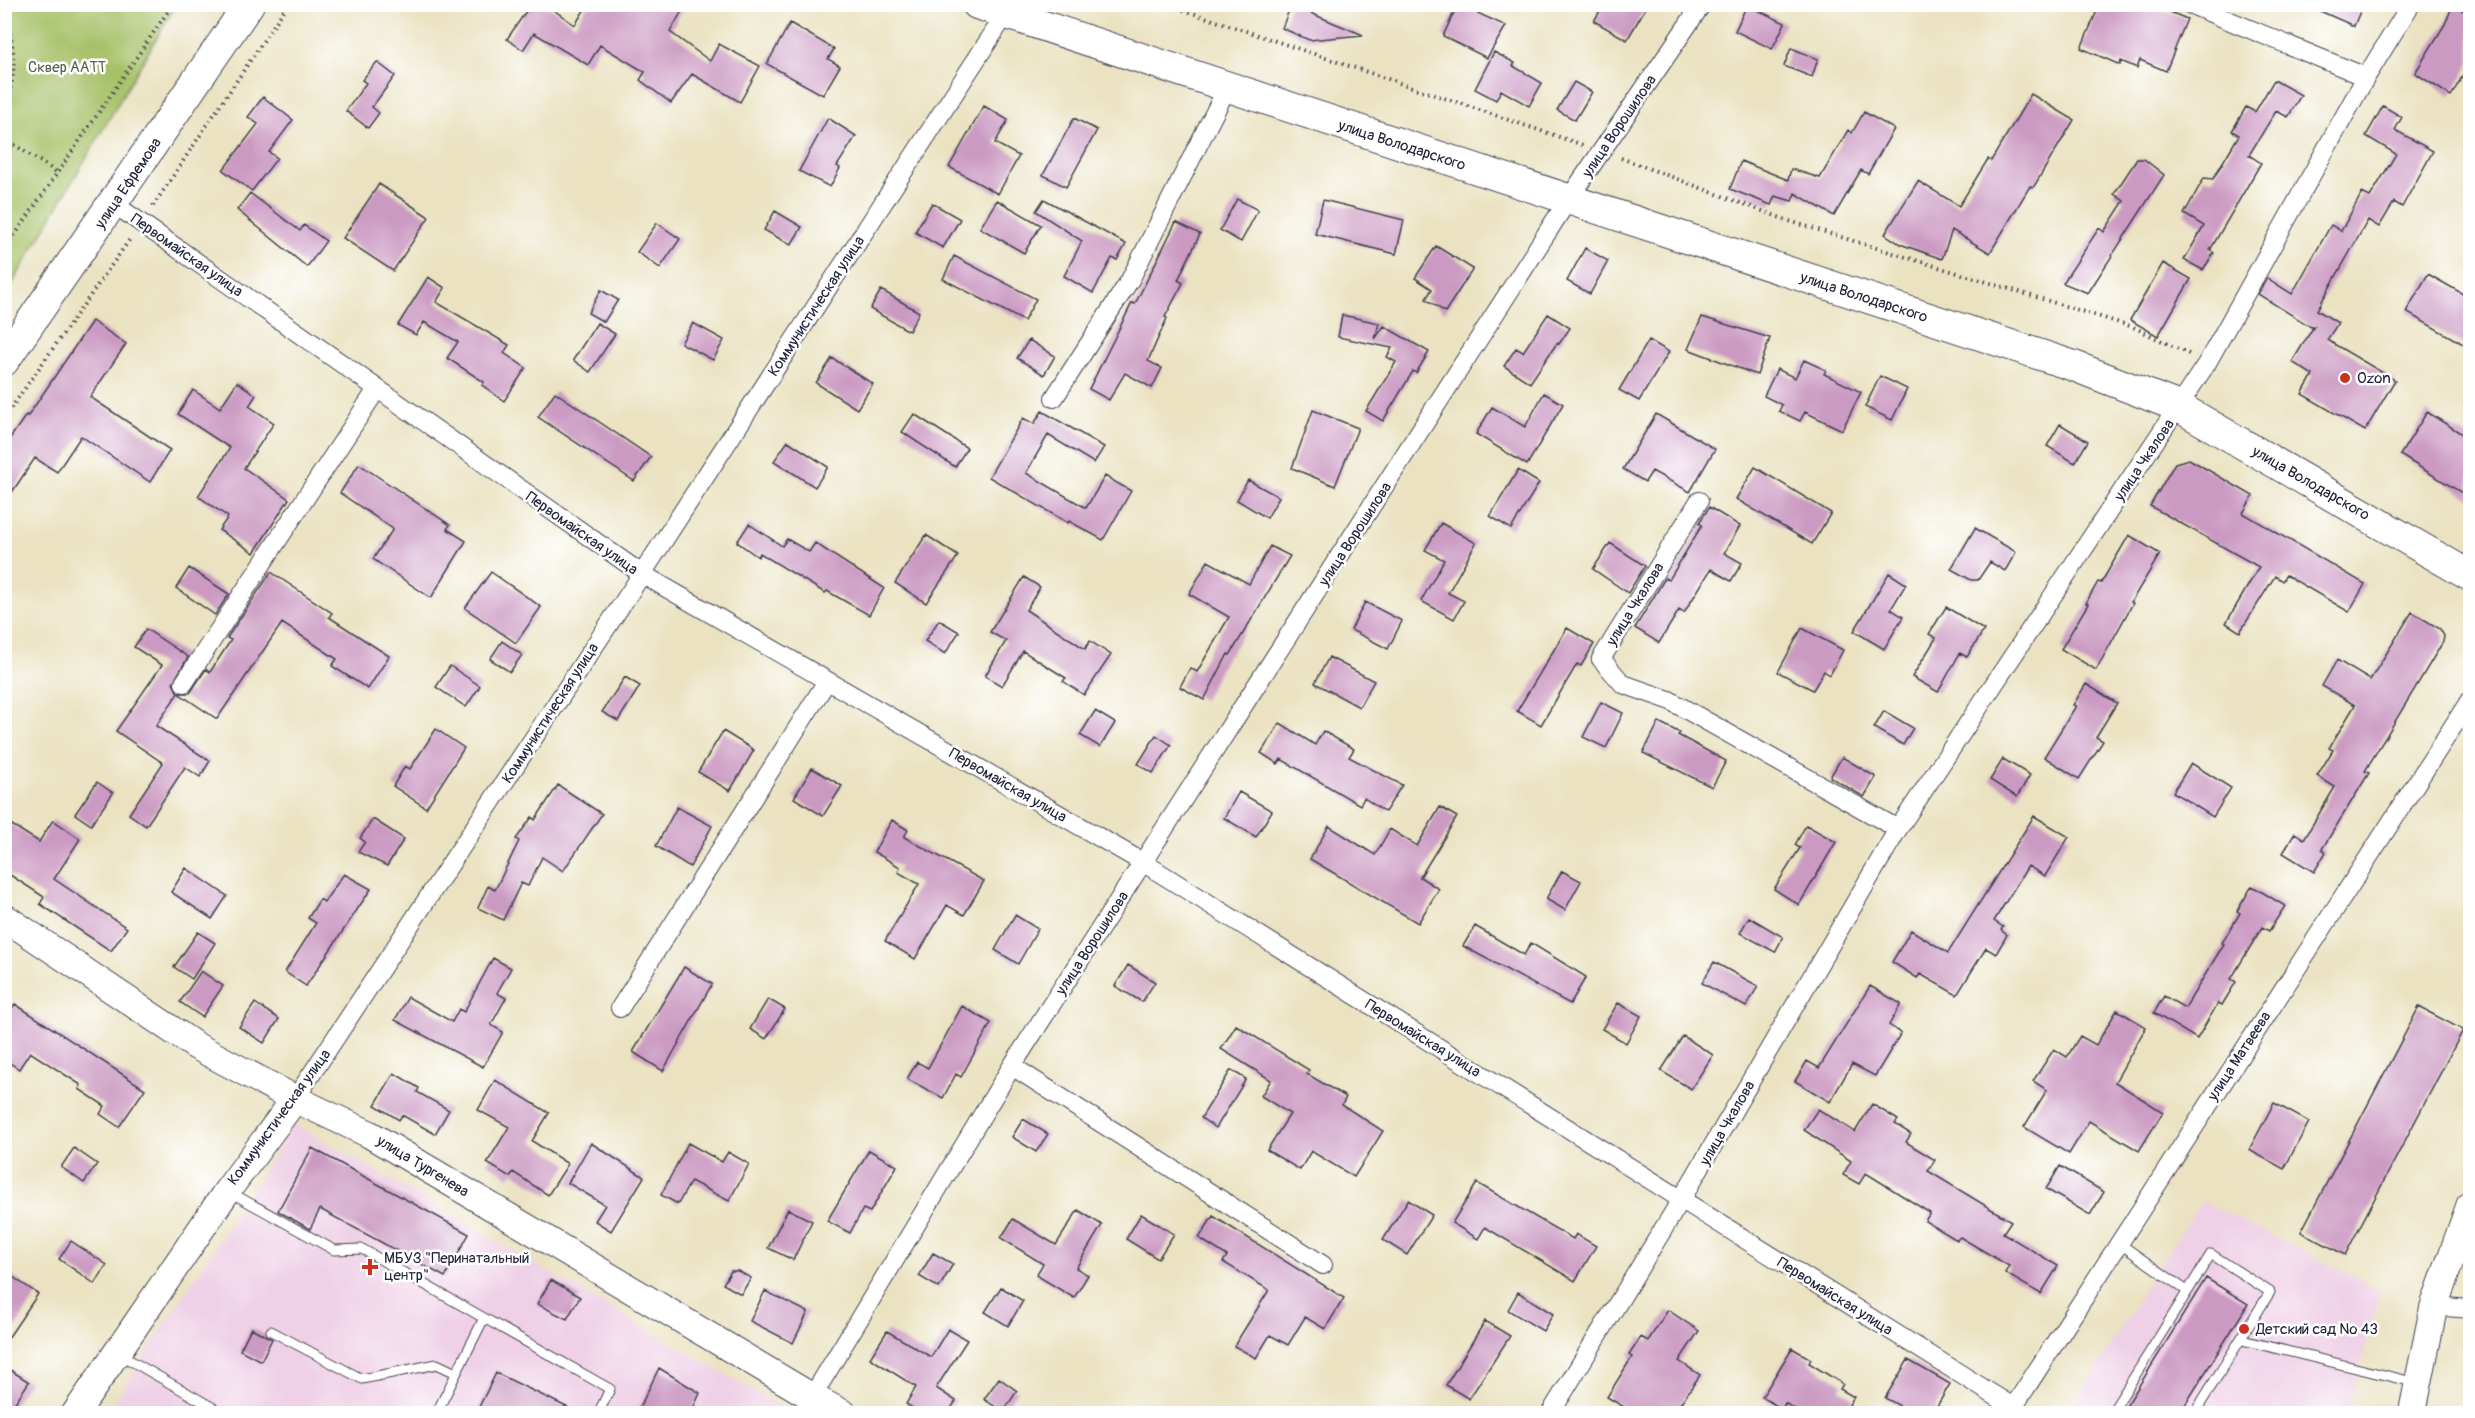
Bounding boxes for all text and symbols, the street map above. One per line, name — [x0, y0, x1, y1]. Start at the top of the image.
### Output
park label: Сквер ААТТ — [28, 58, 106, 77]
street label: улица Ворошилова — [1577, 71, 1661, 182]
street label: улица Володарского — [1335, 116, 1468, 175]
street label: улица Ефремова — [90, 134, 166, 233]
street label: Первомайская улица — [127, 209, 247, 301]
street label: Коммунистическая улица — [764, 233, 869, 380]
street label: улица Володарского — [1797, 268, 1930, 327]
place label: Ozon — [2357, 369, 2391, 388]
marker: Ozon — [2338, 371, 2352, 385]
street label: улица Чкалова — [2110, 416, 2179, 506]
street label: улица Володарского — [2248, 442, 2373, 525]
street label: улица Ворошилова — [1314, 479, 1396, 591]
street label: Первомайская улица — [522, 487, 642, 579]
street label: улица Чкалова — [1602, 559, 1669, 650]
street label: Коммунистическая улица — [498, 640, 603, 787]
street label: Первомайская улица — [945, 744, 1070, 827]
street label: улица Ворошилова — [1051, 888, 1133, 1000]
street label: Первомайская улица — [1361, 995, 1484, 1082]
street label: улица Матвеева — [2203, 1008, 2275, 1105]
street label: Коммунистическая улица — [224, 1046, 335, 1189]
street label: улица Чкалова — [1695, 1078, 1759, 1170]
street label: улица Тургенева — [372, 1131, 472, 1201]
place label: МБУЗ "Перинатальный центр" — [384, 1249, 529, 1285]
street label: Первомайская улица — [1773, 1253, 1896, 1340]
marker: МБУЗ "Перинатальный центр" — [361, 1258, 379, 1276]
place label: Детский сад № 43 — [2255, 1320, 2378, 1339]
marker: Детский сад № 43 — [2237, 1322, 2251, 1336]

